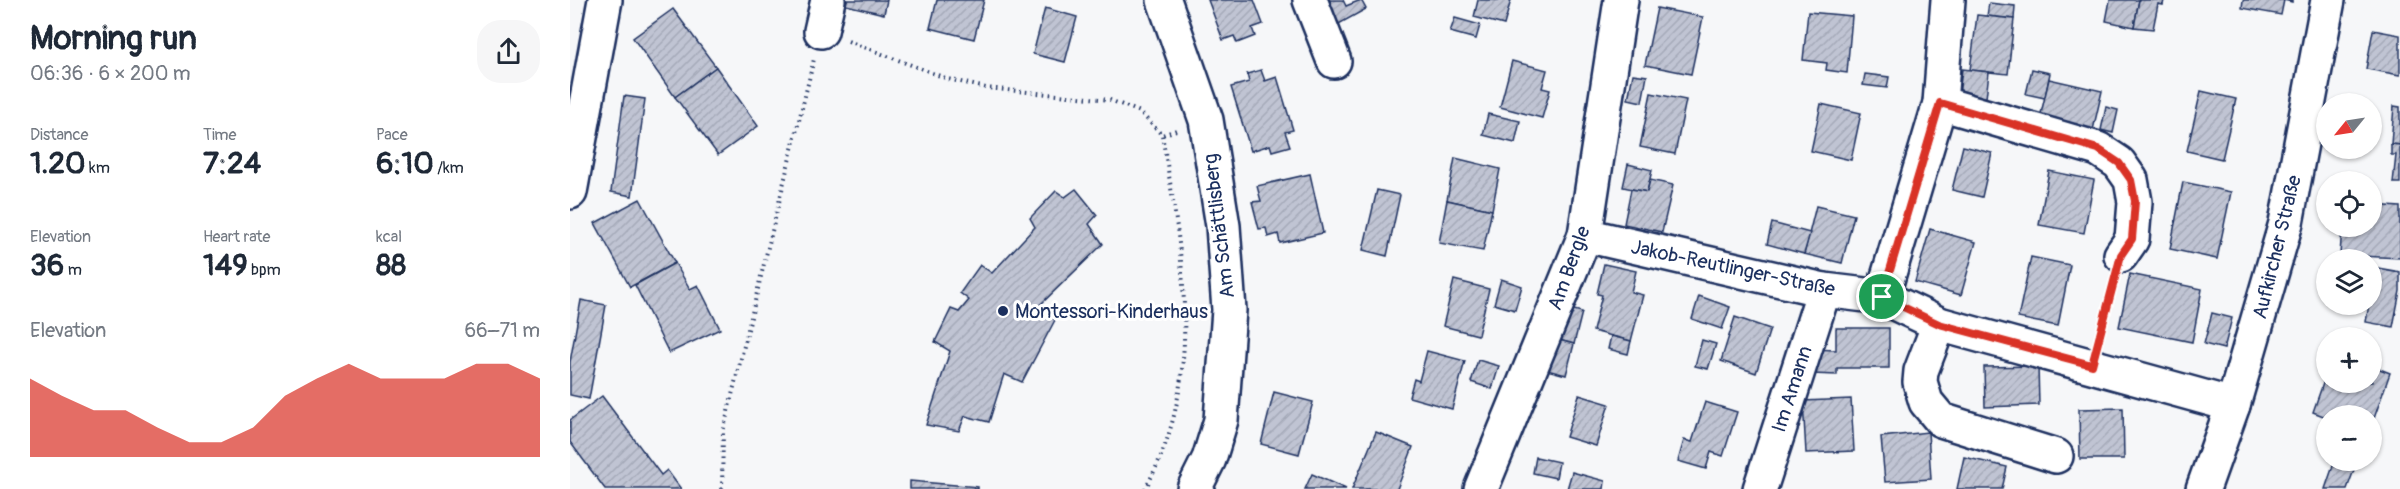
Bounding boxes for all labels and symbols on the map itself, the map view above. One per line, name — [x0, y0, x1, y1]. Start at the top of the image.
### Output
north arrow — [2316, 93, 2382, 159]
street label: Am Schättlisberg — [1198, 152, 1240, 300]
street label: Aufkircher Straße — [2247, 172, 2307, 321]
street label: Am Bergle — [1542, 222, 1596, 313]
street label: Jakob-Reutlinger-Straße — [1629, 234, 1837, 302]
pin — [1856, 271, 1907, 322]
place label: Montessori-Kinderhaus — [1015, 299, 1208, 324]
marker: Montessori-Kinderhaus — [996, 304, 1010, 318]
street label: Im Amann — [1766, 343, 1818, 435]

